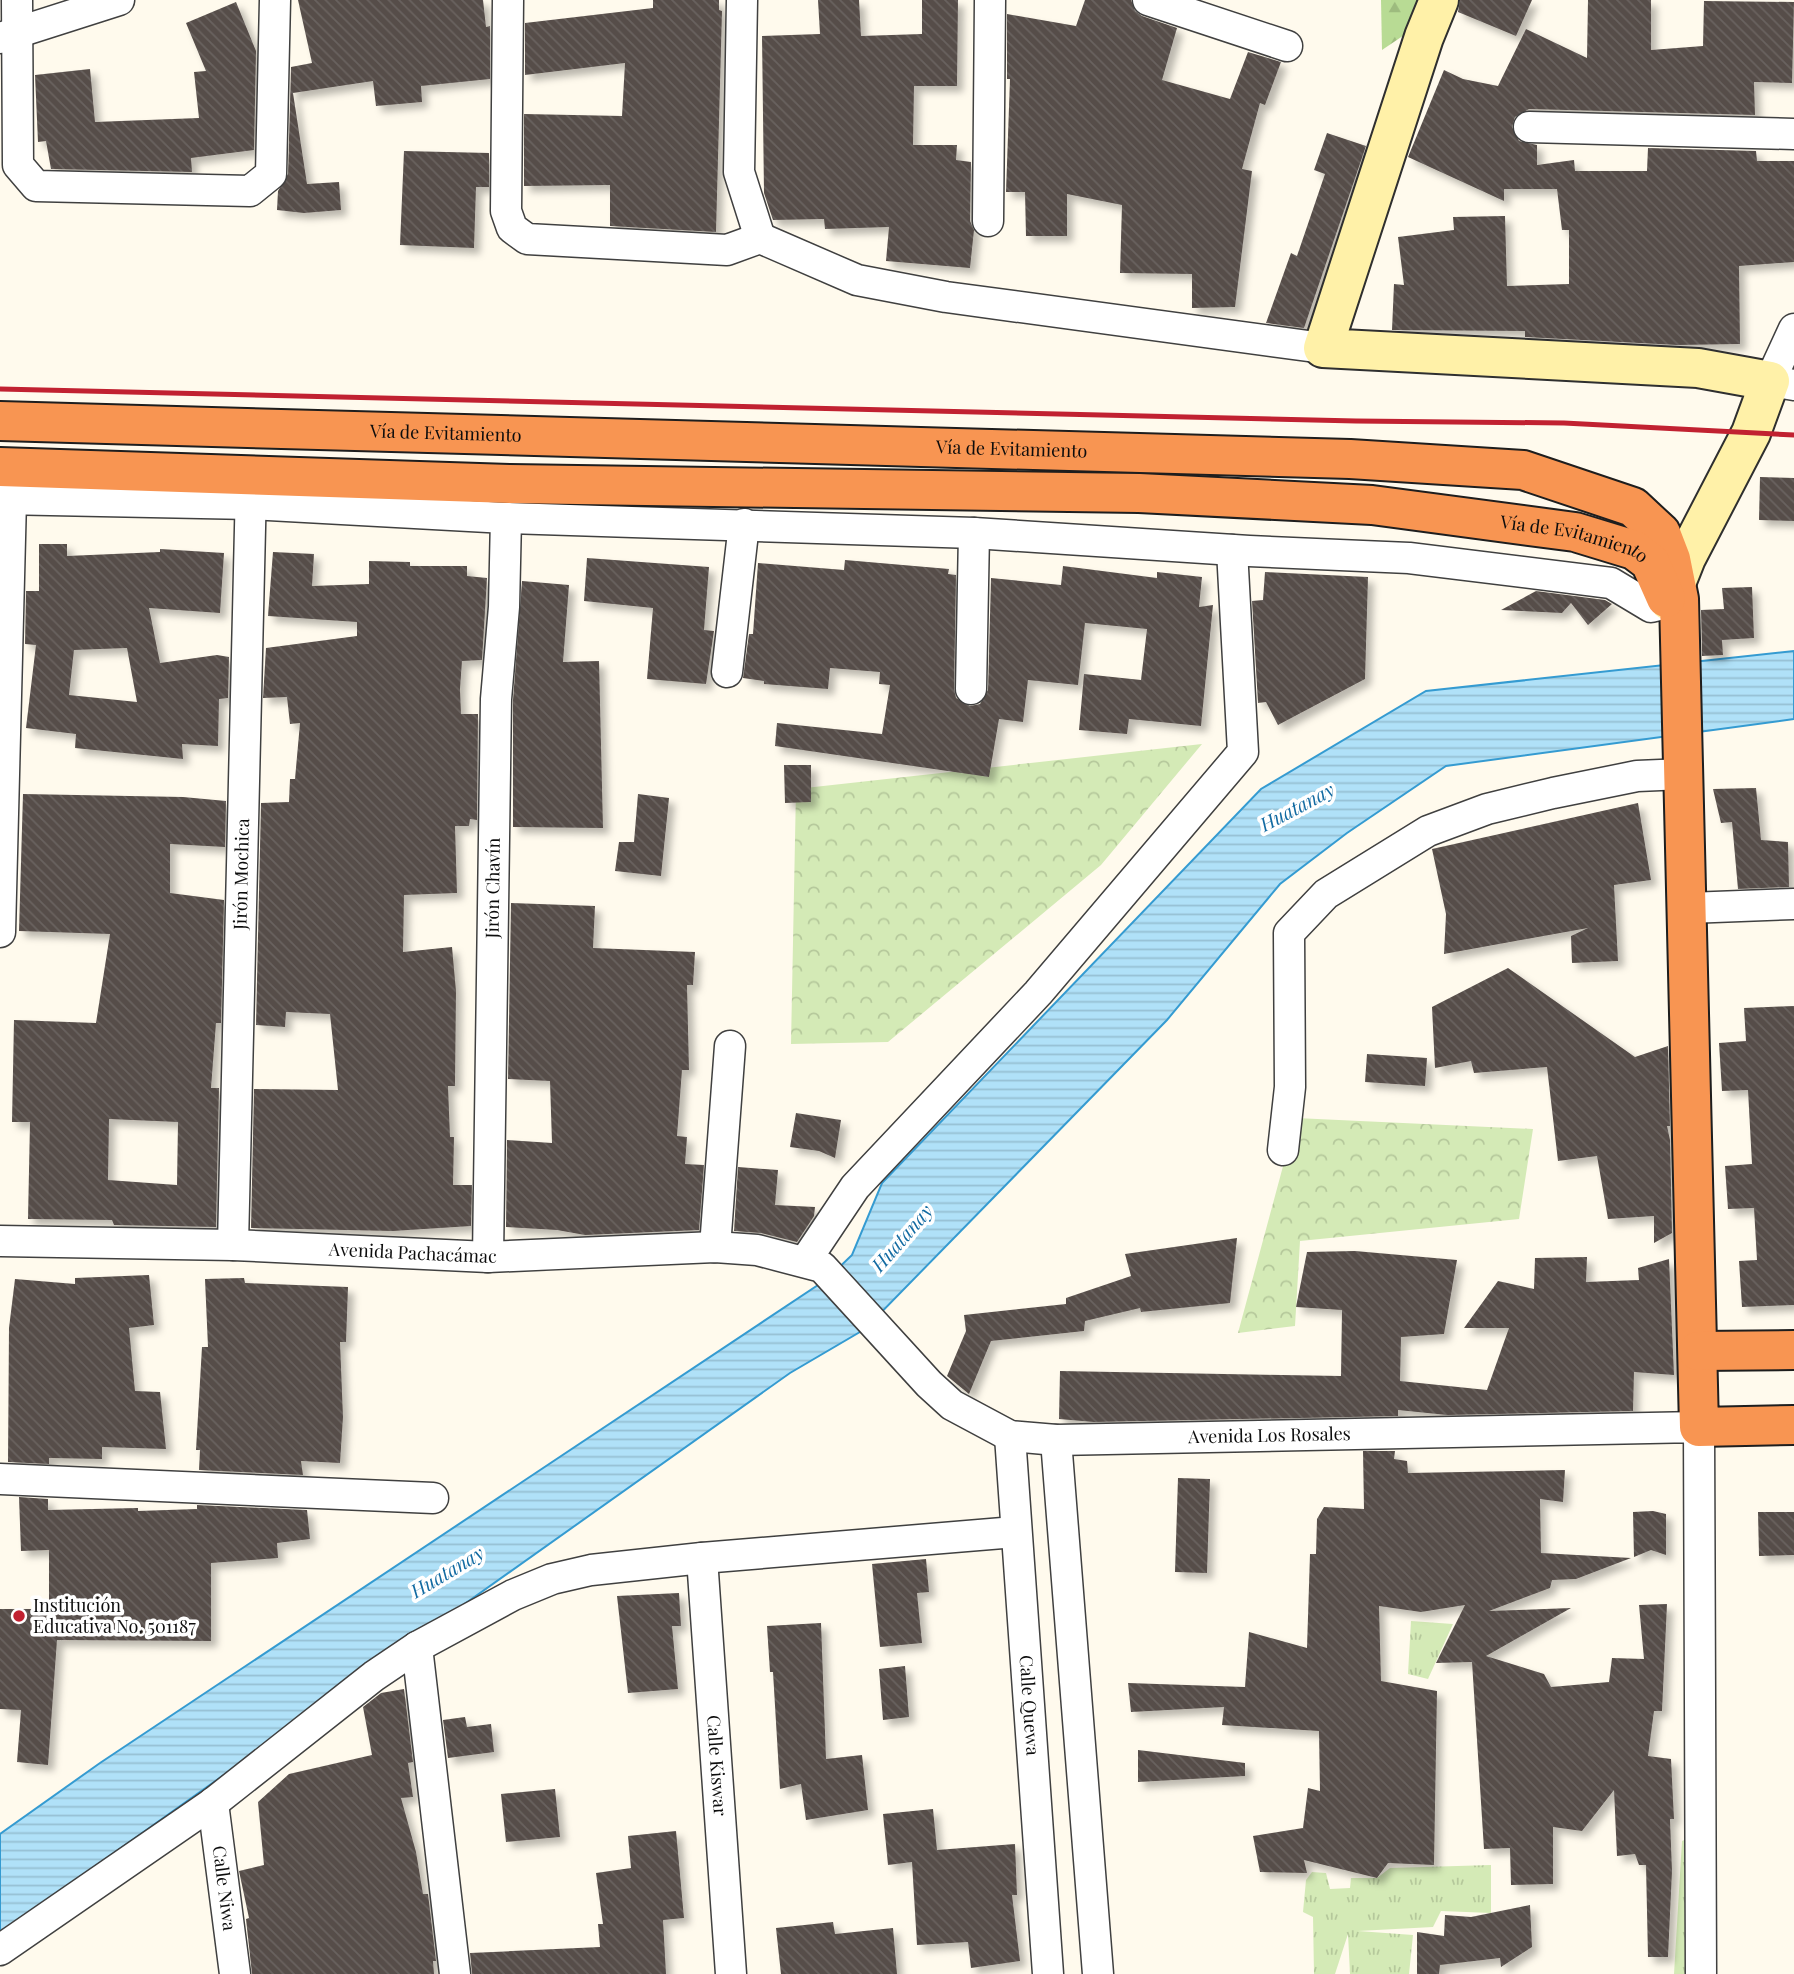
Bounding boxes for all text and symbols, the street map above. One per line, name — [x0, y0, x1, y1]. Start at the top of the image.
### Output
street label: Vía de Evitamiento — [369, 418, 522, 447]
street label: Vía de Evitamiento — [935, 434, 1088, 463]
street label: Vía de Evitamiento — [1498, 509, 1654, 568]
water label: Huatanay — [1254, 776, 1339, 837]
street label: Jirón Mochica — [227, 818, 254, 931]
street label: Jirón Chavín — [480, 837, 505, 939]
water label: Huatanay — [864, 1198, 938, 1277]
street label: Avenida Pachacámac — [327, 1236, 497, 1268]
street label: Avenida Los Rosales — [1187, 1421, 1351, 1448]
water label: Huatanay — [404, 1539, 488, 1604]
place label: Institución Educativa No. 501187 — [33, 1593, 196, 1638]
marker: Institución Educativa No. 501187 — [11, 1608, 27, 1624]
street label: Calle Quewa — [1015, 1654, 1046, 1756]
street label: Calle Kiswar — [702, 1714, 733, 1817]
street label: Calle Niwa — [208, 1844, 242, 1932]

